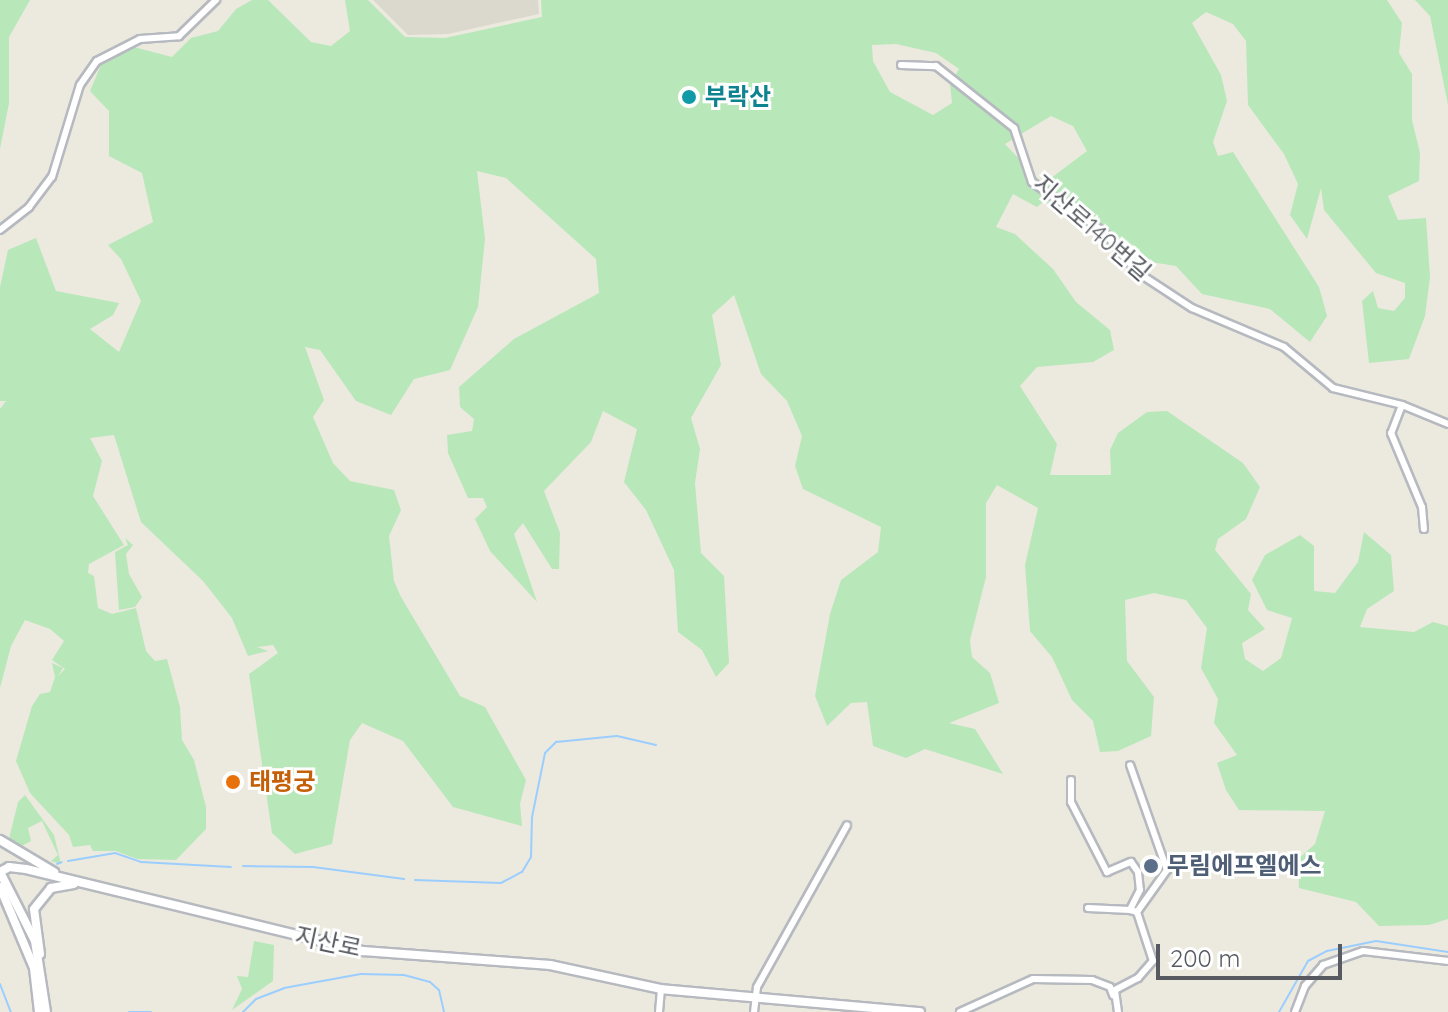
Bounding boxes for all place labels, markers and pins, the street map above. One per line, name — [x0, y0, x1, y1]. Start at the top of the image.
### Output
place label: 부락산 — [705, 83, 771, 111]
marker: 부락산 — [680, 88, 698, 106]
place label: 태평궁 — [249, 768, 315, 796]
marker: 태평궁 — [224, 773, 242, 791]
place label: 무림에프엘에스 — [1167, 852, 1322, 880]
marker: 무림에프엘에스 — [1142, 857, 1160, 875]

